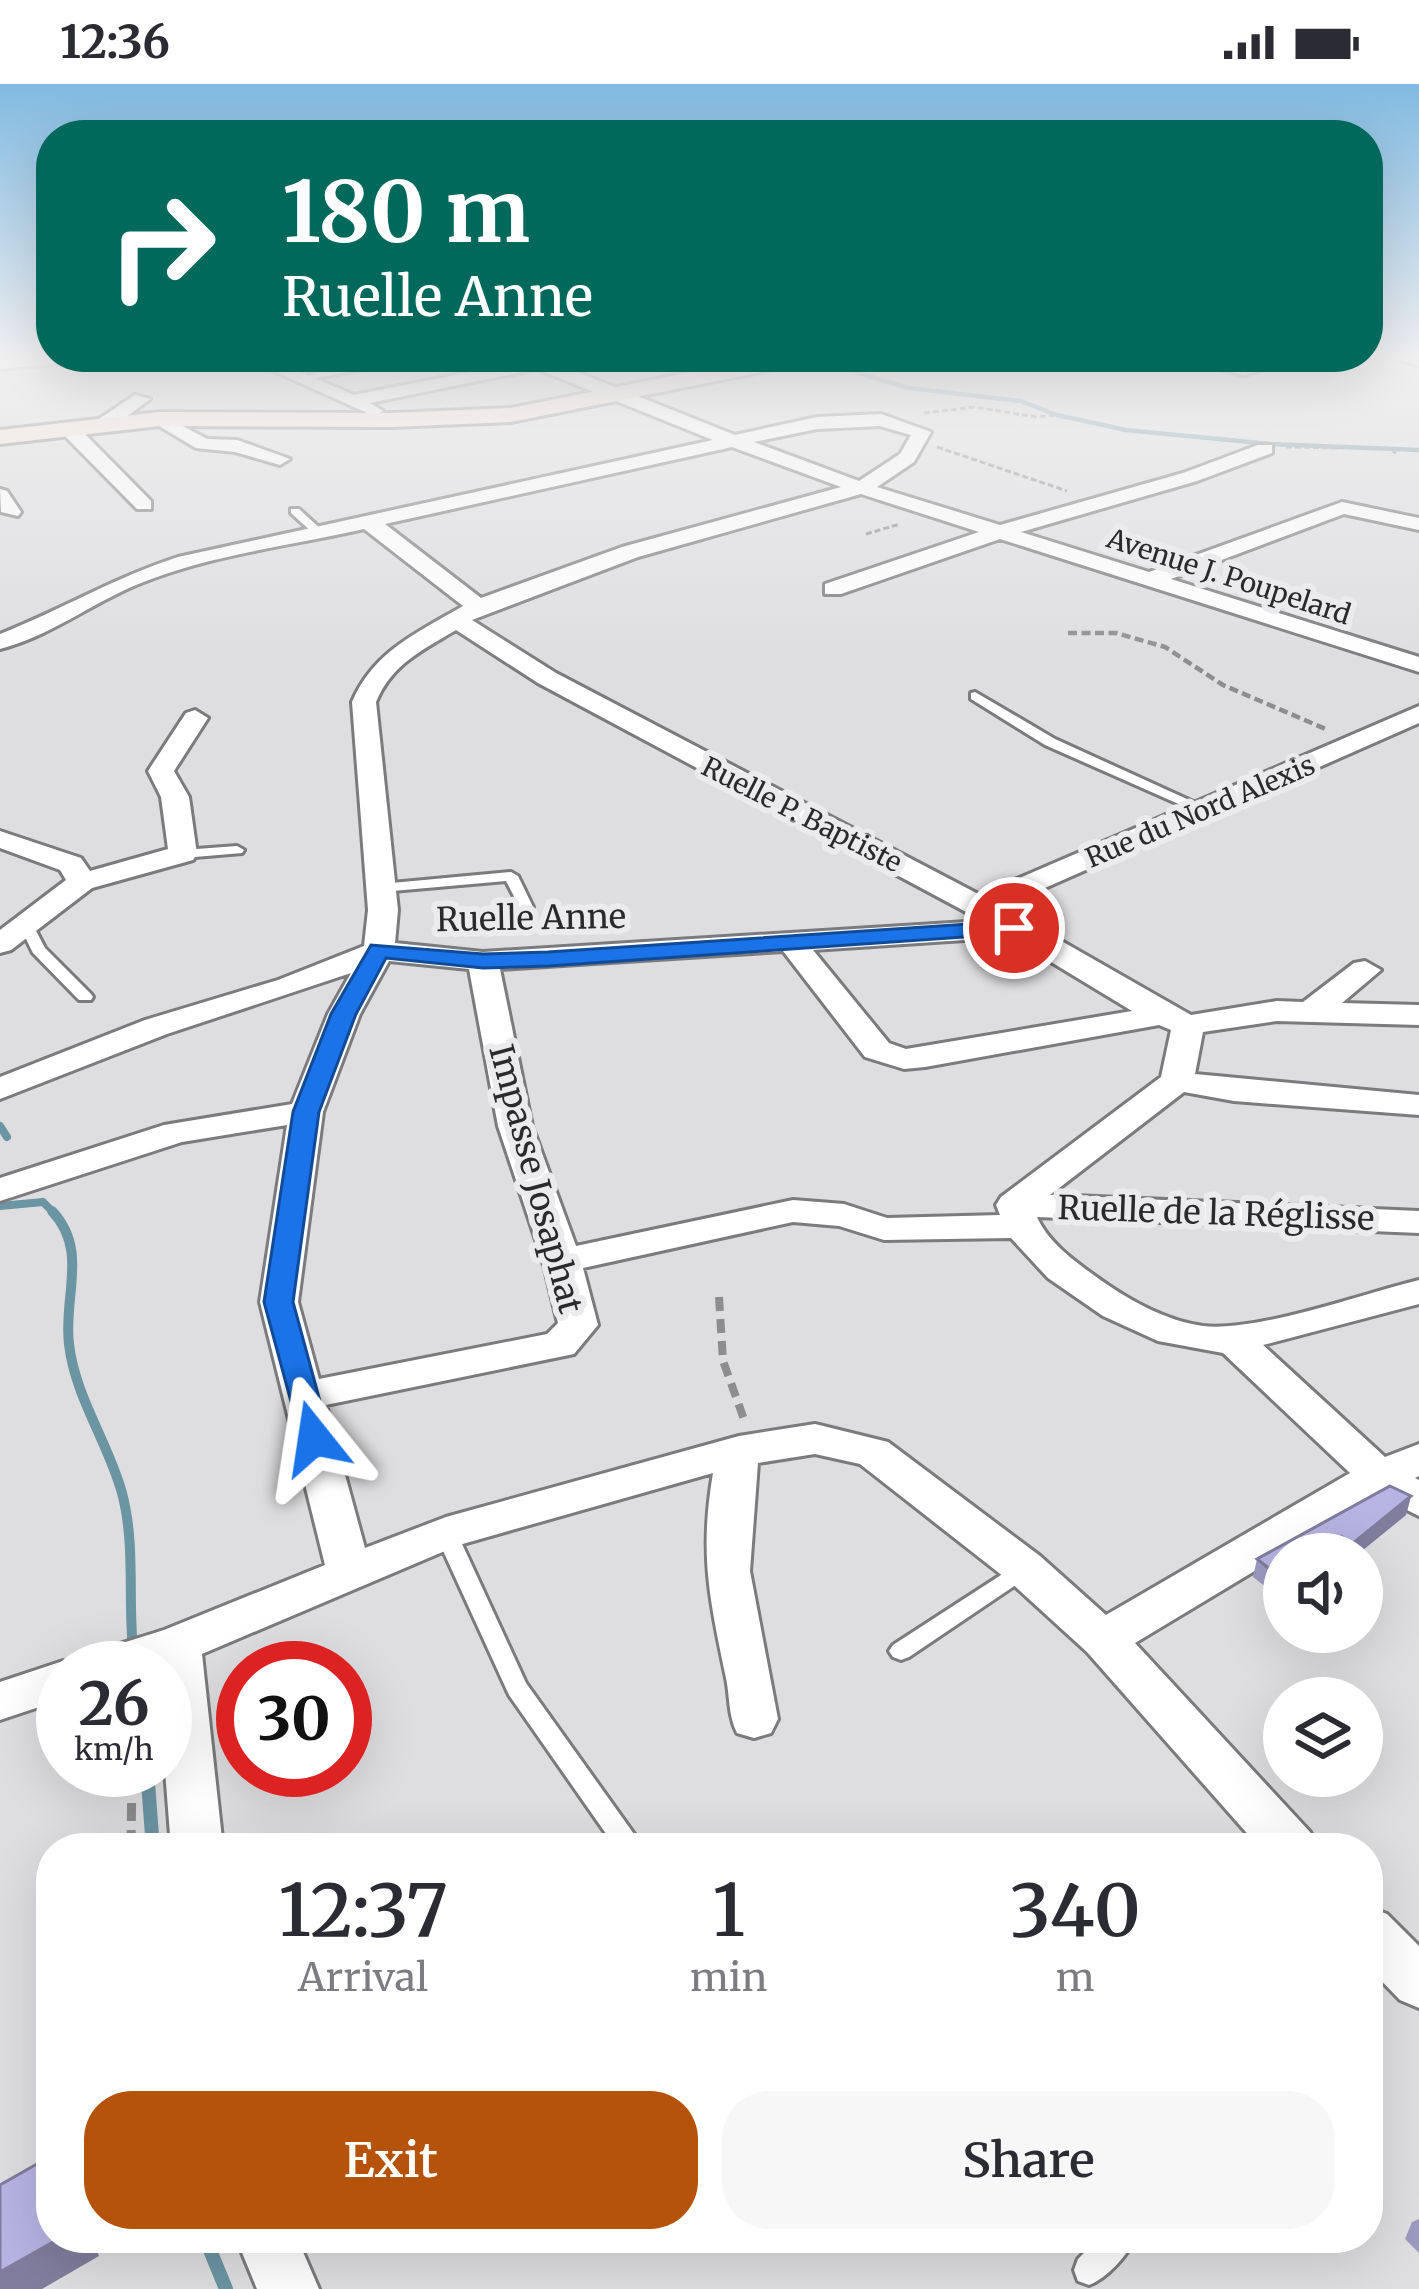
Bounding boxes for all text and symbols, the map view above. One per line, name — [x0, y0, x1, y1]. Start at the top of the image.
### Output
text: 12:36 — [60, 14, 170, 70]
text: 180 m — [282, 159, 530, 265]
icon: right — [84, 168, 240, 324]
text: Ruelle Anne — [282, 263, 593, 331]
street label: Avenue J. Poupelard — [1102, 520, 1355, 631]
street label: Rue du Nord Alexis — [1080, 747, 1320, 875]
street label: Ruelle P. Baptiste — [696, 749, 908, 879]
pin — [963, 877, 1065, 979]
icon: arrive — [981, 895, 1047, 961]
street label: Ruelle Anne — [436, 896, 626, 940]
street label: Impasse Josaphat — [480, 1040, 592, 1318]
street label: Ruelle de la Réglisse — [1057, 1187, 1375, 1239]
position arrow — [251, 1375, 377, 1501]
map controls — [1263, 1533, 1383, 1797]
button: sound — [1263, 1533, 1383, 1653]
speed limit sign: 30 — [216, 1641, 372, 1797]
text: 26 — [78, 1666, 150, 1741]
button: layers — [1263, 1677, 1383, 1797]
text: km/h — [74, 1730, 154, 1768]
text: 12:37 — [278, 1865, 448, 1956]
text: 1 — [712, 1865, 745, 1956]
text: 340 — [1010, 1865, 1141, 1956]
text: Arrival — [298, 1953, 428, 2002]
text: min — [690, 1953, 767, 2002]
text: m — [1056, 1953, 1094, 2002]
button: Exit — [84, 2091, 698, 2229]
button: Share — [722, 2091, 1335, 2229]

